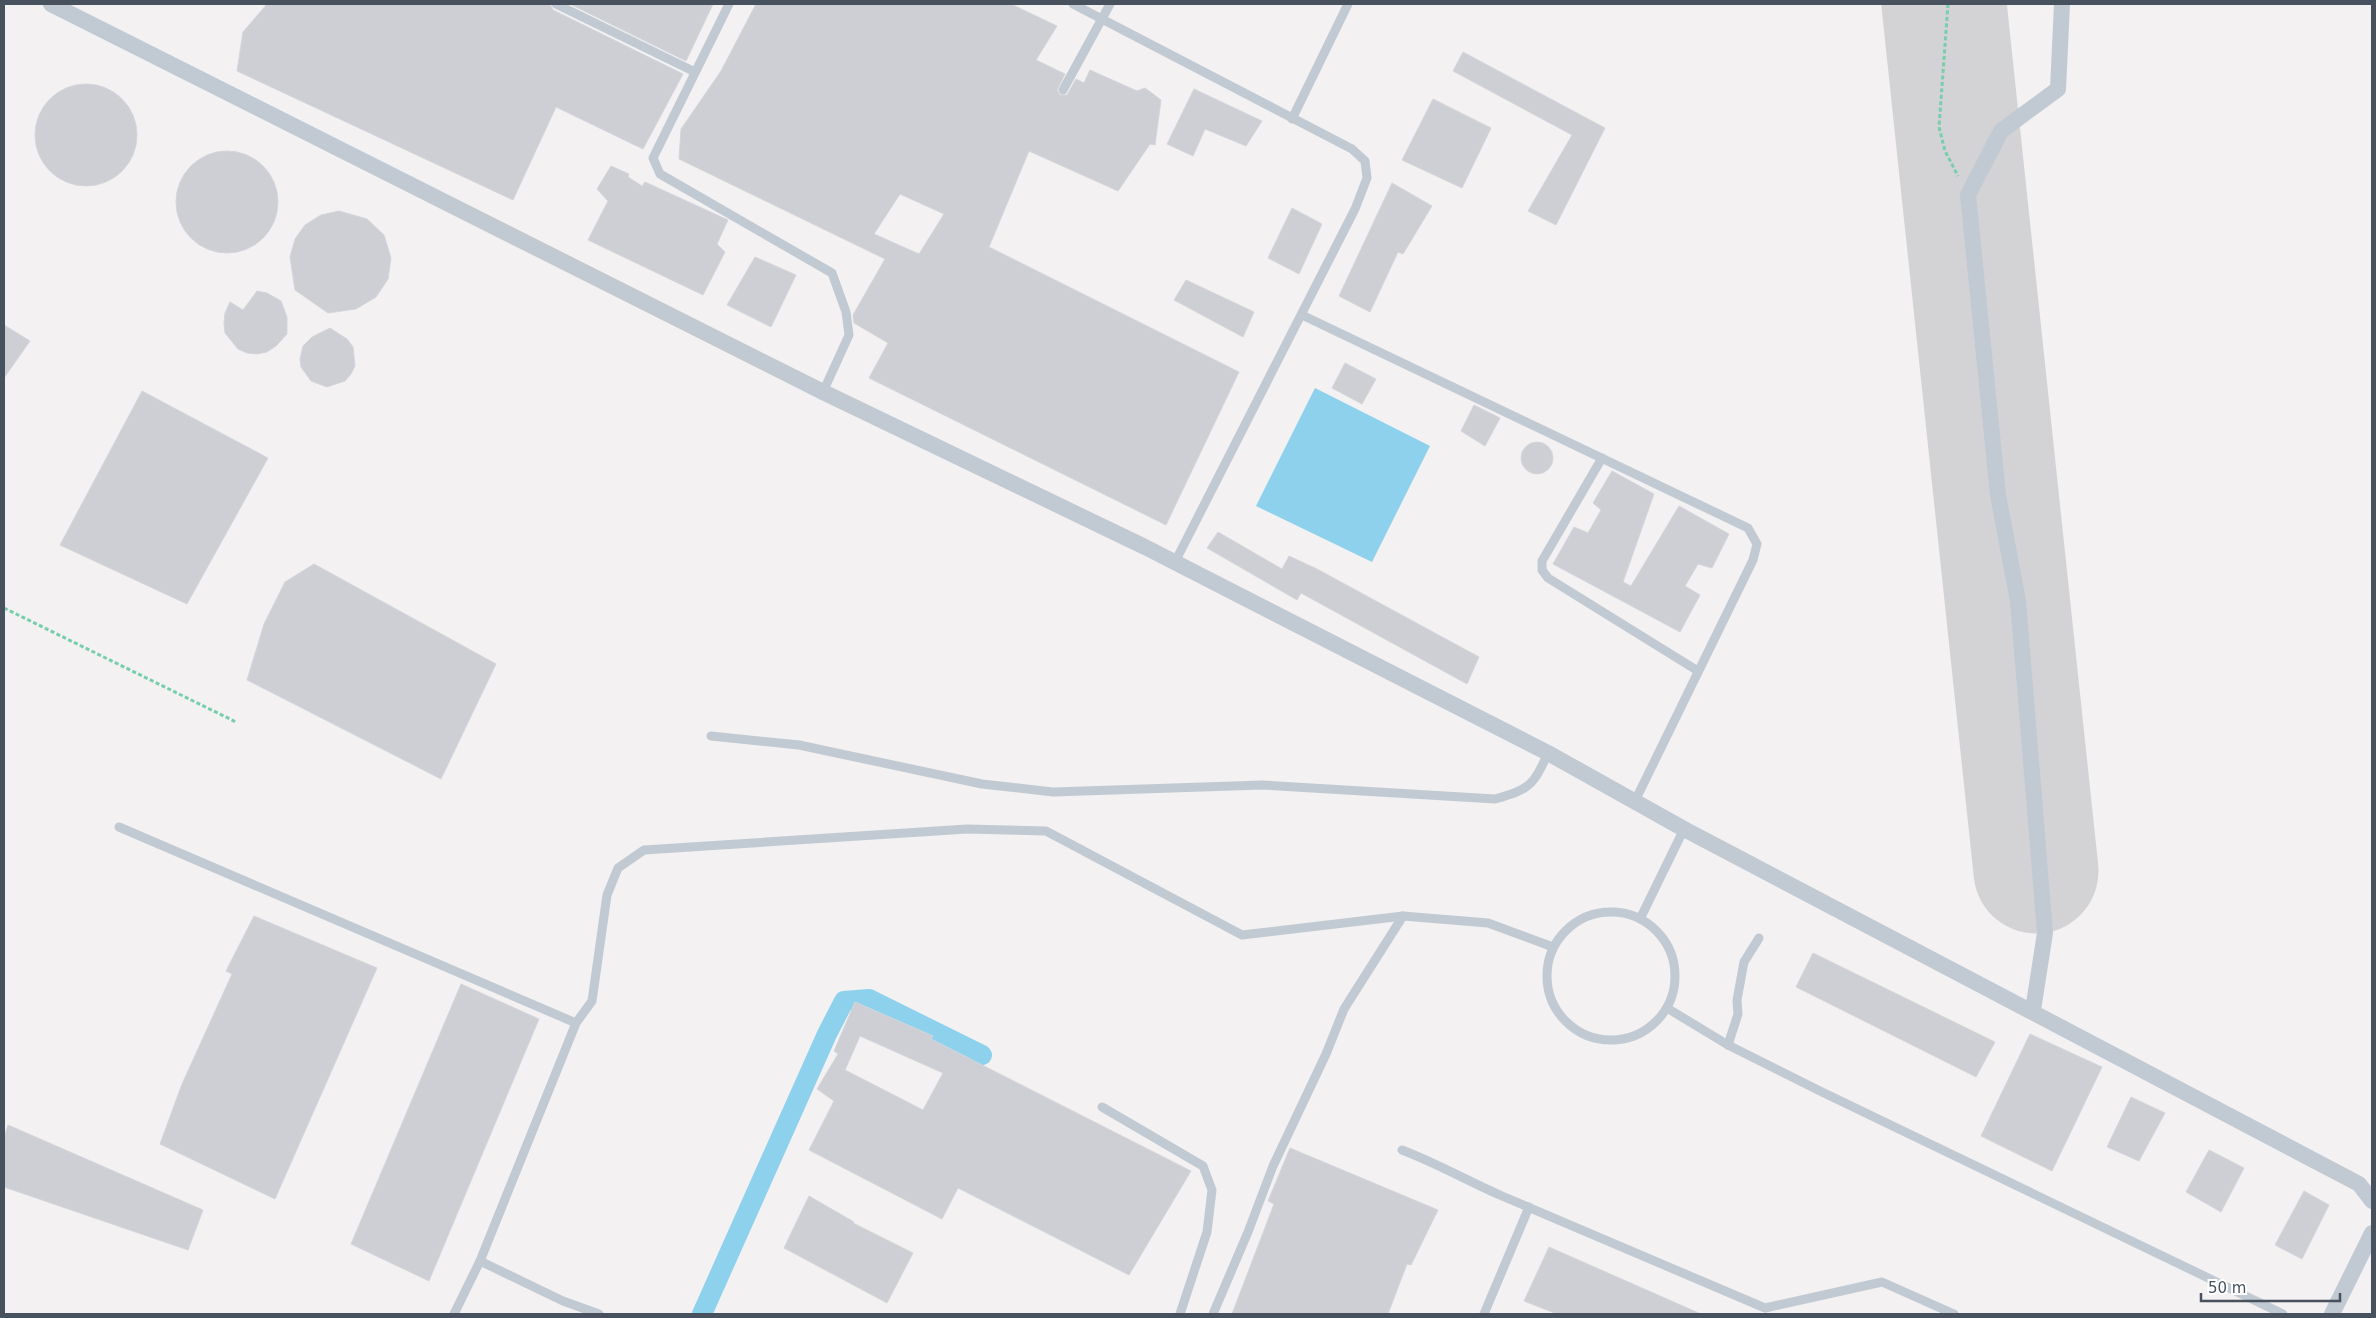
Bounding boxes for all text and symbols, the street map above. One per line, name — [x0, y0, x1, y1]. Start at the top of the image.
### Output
scale bar — [2201, 1270, 2340, 1302]
text: 50 m — [2208, 1279, 2246, 1297]

